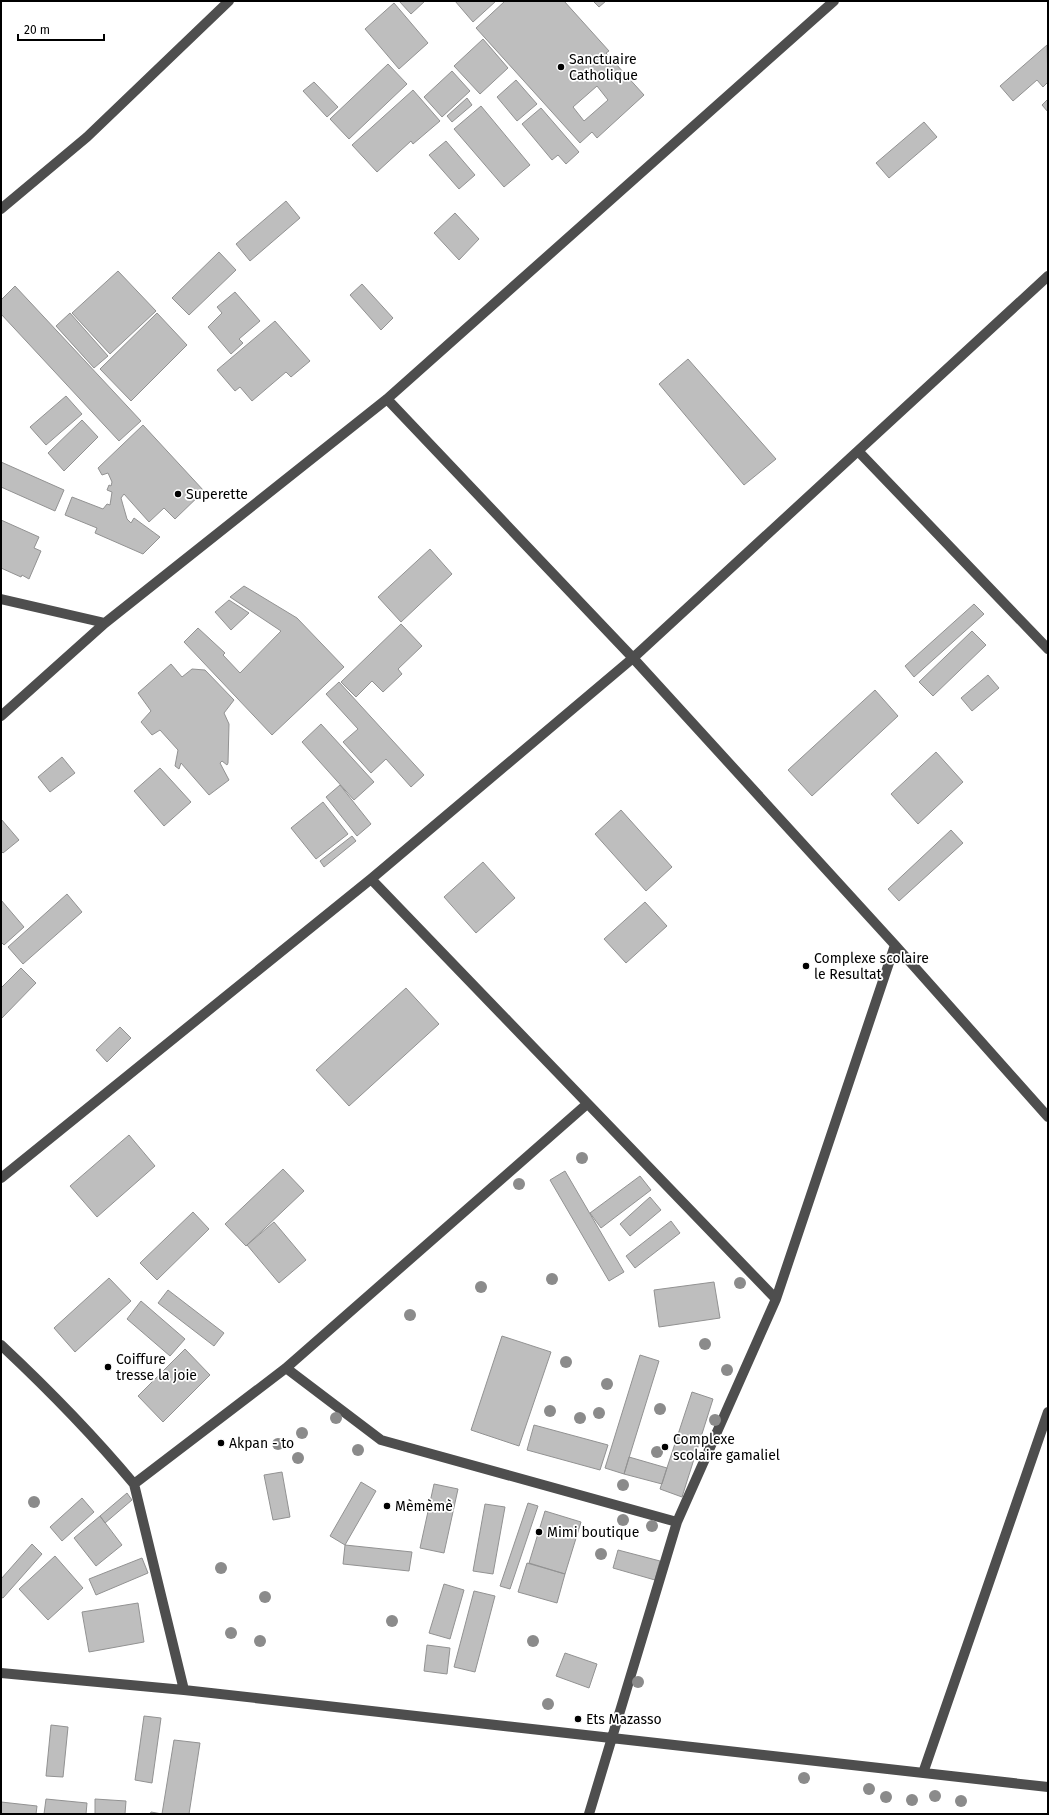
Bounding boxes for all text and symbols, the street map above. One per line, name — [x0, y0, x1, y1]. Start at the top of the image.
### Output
scale bar — [18, 16, 104, 42]
text: 20 m — [24, 23, 50, 37]
place label: Sanctuaire Catholique — [569, 51, 638, 84]
marker: Sanctuaire Catholique — [556, 62, 566, 72]
place label: Superette — [186, 486, 248, 503]
marker: Superette — [173, 489, 183, 499]
place label: Complexe scolaire le Resultat — [814, 950, 929, 983]
marker: Complexe scolaire le Resultat — [801, 961, 811, 971]
place label: Coiffure tresse la joie — [116, 1351, 197, 1384]
marker: Coiffure tresse la joie — [103, 1362, 113, 1372]
place label: Complexe scolaire gamaliel — [673, 1431, 780, 1464]
place label: Akpan - to — [229, 1435, 294, 1452]
marker: Akpan - to — [216, 1438, 226, 1448]
marker: Complexe scolaire gamaliel — [660, 1442, 670, 1452]
place label: Mèmèmè — [395, 1498, 453, 1515]
marker: Mèmèmè — [382, 1501, 392, 1511]
place label: Mimi boutique — [547, 1524, 639, 1541]
marker: Mimi boutique — [534, 1527, 544, 1537]
place label: Ets Mazasso — [586, 1711, 662, 1728]
marker: Ets Mazasso — [573, 1714, 583, 1724]

